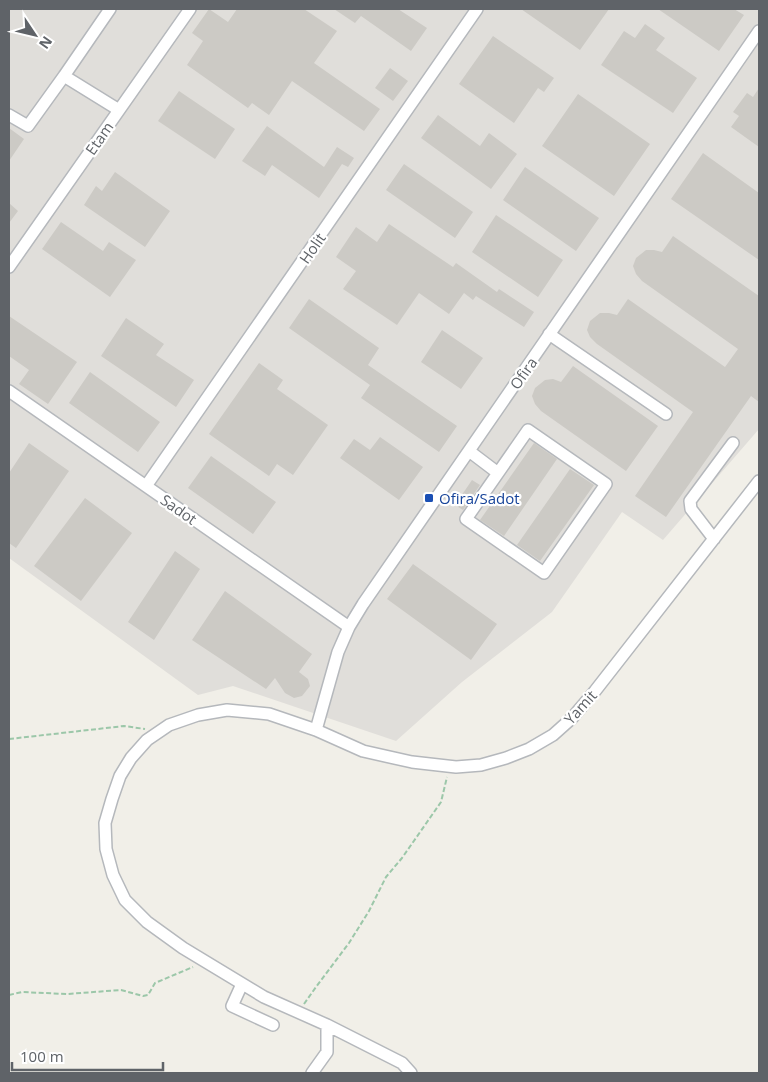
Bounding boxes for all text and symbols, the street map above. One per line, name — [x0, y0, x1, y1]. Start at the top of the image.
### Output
north arrow — [10, 10, 60, 60]
text: N — [35, 33, 57, 53]
street label: Etam — [81, 118, 117, 158]
street label: Holit — [294, 229, 330, 267]
street label: Ofira — [505, 353, 541, 393]
place label: Ofira/Sadot — [439, 488, 520, 508]
street label: Sadot — [157, 489, 201, 529]
marker: Ofira/Sadot — [423, 492, 435, 504]
street label: Yamit — [559, 686, 601, 728]
scale bar — [12, 1040, 164, 1072]
text: 100 m — [20, 1046, 64, 1066]

